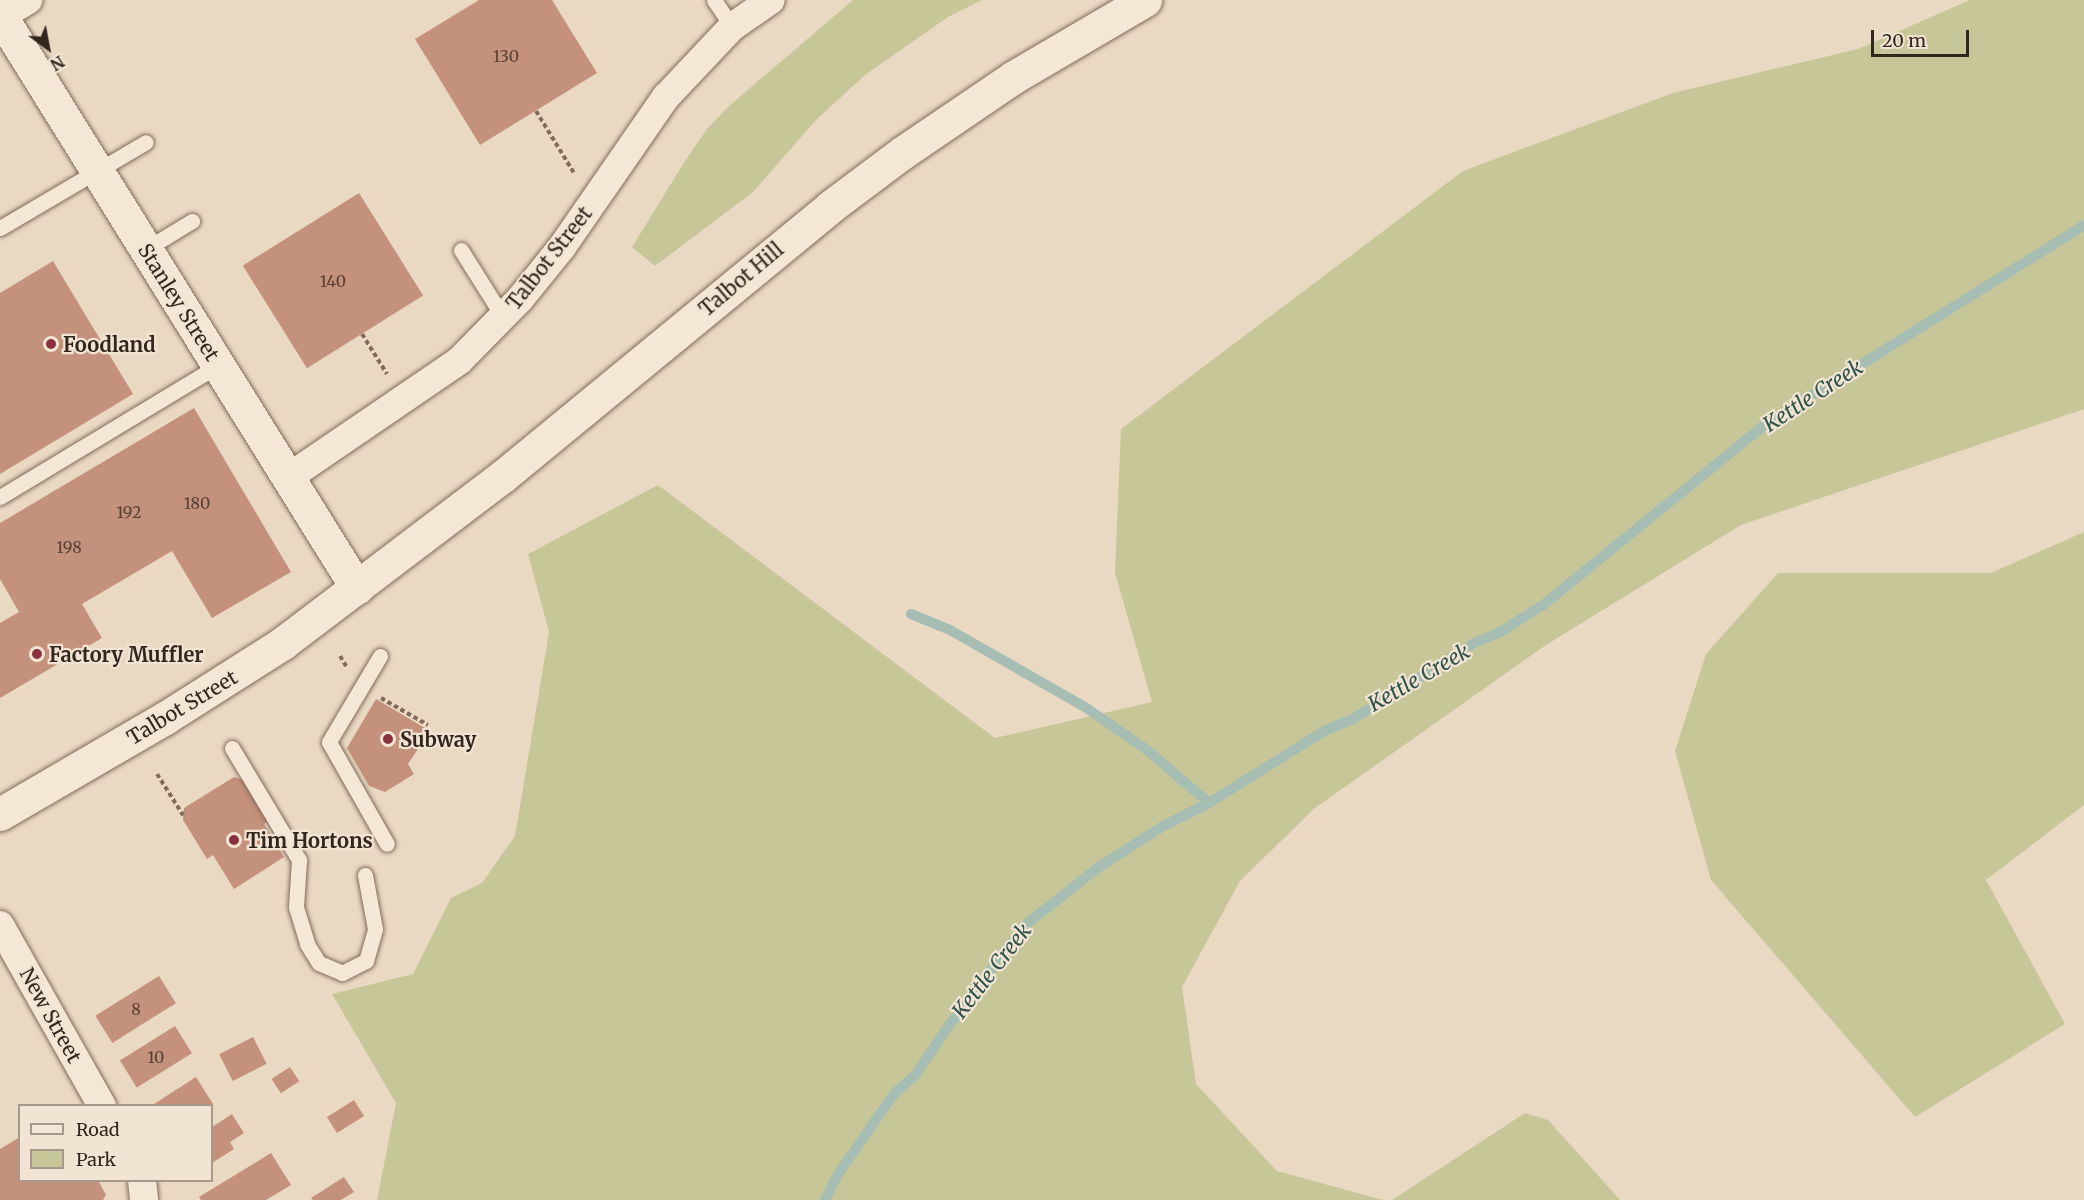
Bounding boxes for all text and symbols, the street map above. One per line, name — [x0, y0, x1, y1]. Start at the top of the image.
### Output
north arrow — [18, 18, 78, 78]
scale bar — [1874, 18, 1972, 56]
text: 20 m — [1882, 29, 1926, 52]
house number: 130 — [493, 46, 519, 66]
text: N — [47, 51, 68, 75]
street label: Talbot Street — [501, 202, 597, 314]
street label: Talbot Hill — [694, 237, 788, 321]
street label: Stanley Street — [133, 239, 225, 365]
house number: 140 — [320, 271, 346, 291]
place label: Foodland — [63, 332, 155, 356]
marker: Foodland — [44, 337, 58, 351]
water label: Kettle Creek — [1759, 355, 1867, 437]
house number: 180 — [184, 493, 210, 513]
house number: 192 — [116, 502, 142, 522]
house number: 198 — [56, 537, 82, 557]
water label: Kettle Creek — [1364, 639, 1474, 717]
place label: Factory Muffler — [49, 642, 204, 666]
marker: Factory Muffler — [30, 647, 44, 661]
street label: Talbot Street — [123, 665, 241, 749]
place label: Subway — [400, 727, 476, 751]
marker: Subway — [381, 732, 395, 746]
place label: Tim Hortons — [246, 828, 373, 852]
marker: Tim Hortons — [227, 833, 241, 847]
water label: Kettle Creek — [947, 919, 1037, 1023]
street label: New Street — [15, 963, 87, 1067]
house number: 8 — [131, 999, 141, 1019]
house number: 10 — [148, 1047, 164, 1067]
legend — [18, 1104, 213, 1182]
text: Road — [76, 1118, 120, 1141]
text: Park — [76, 1148, 116, 1171]

